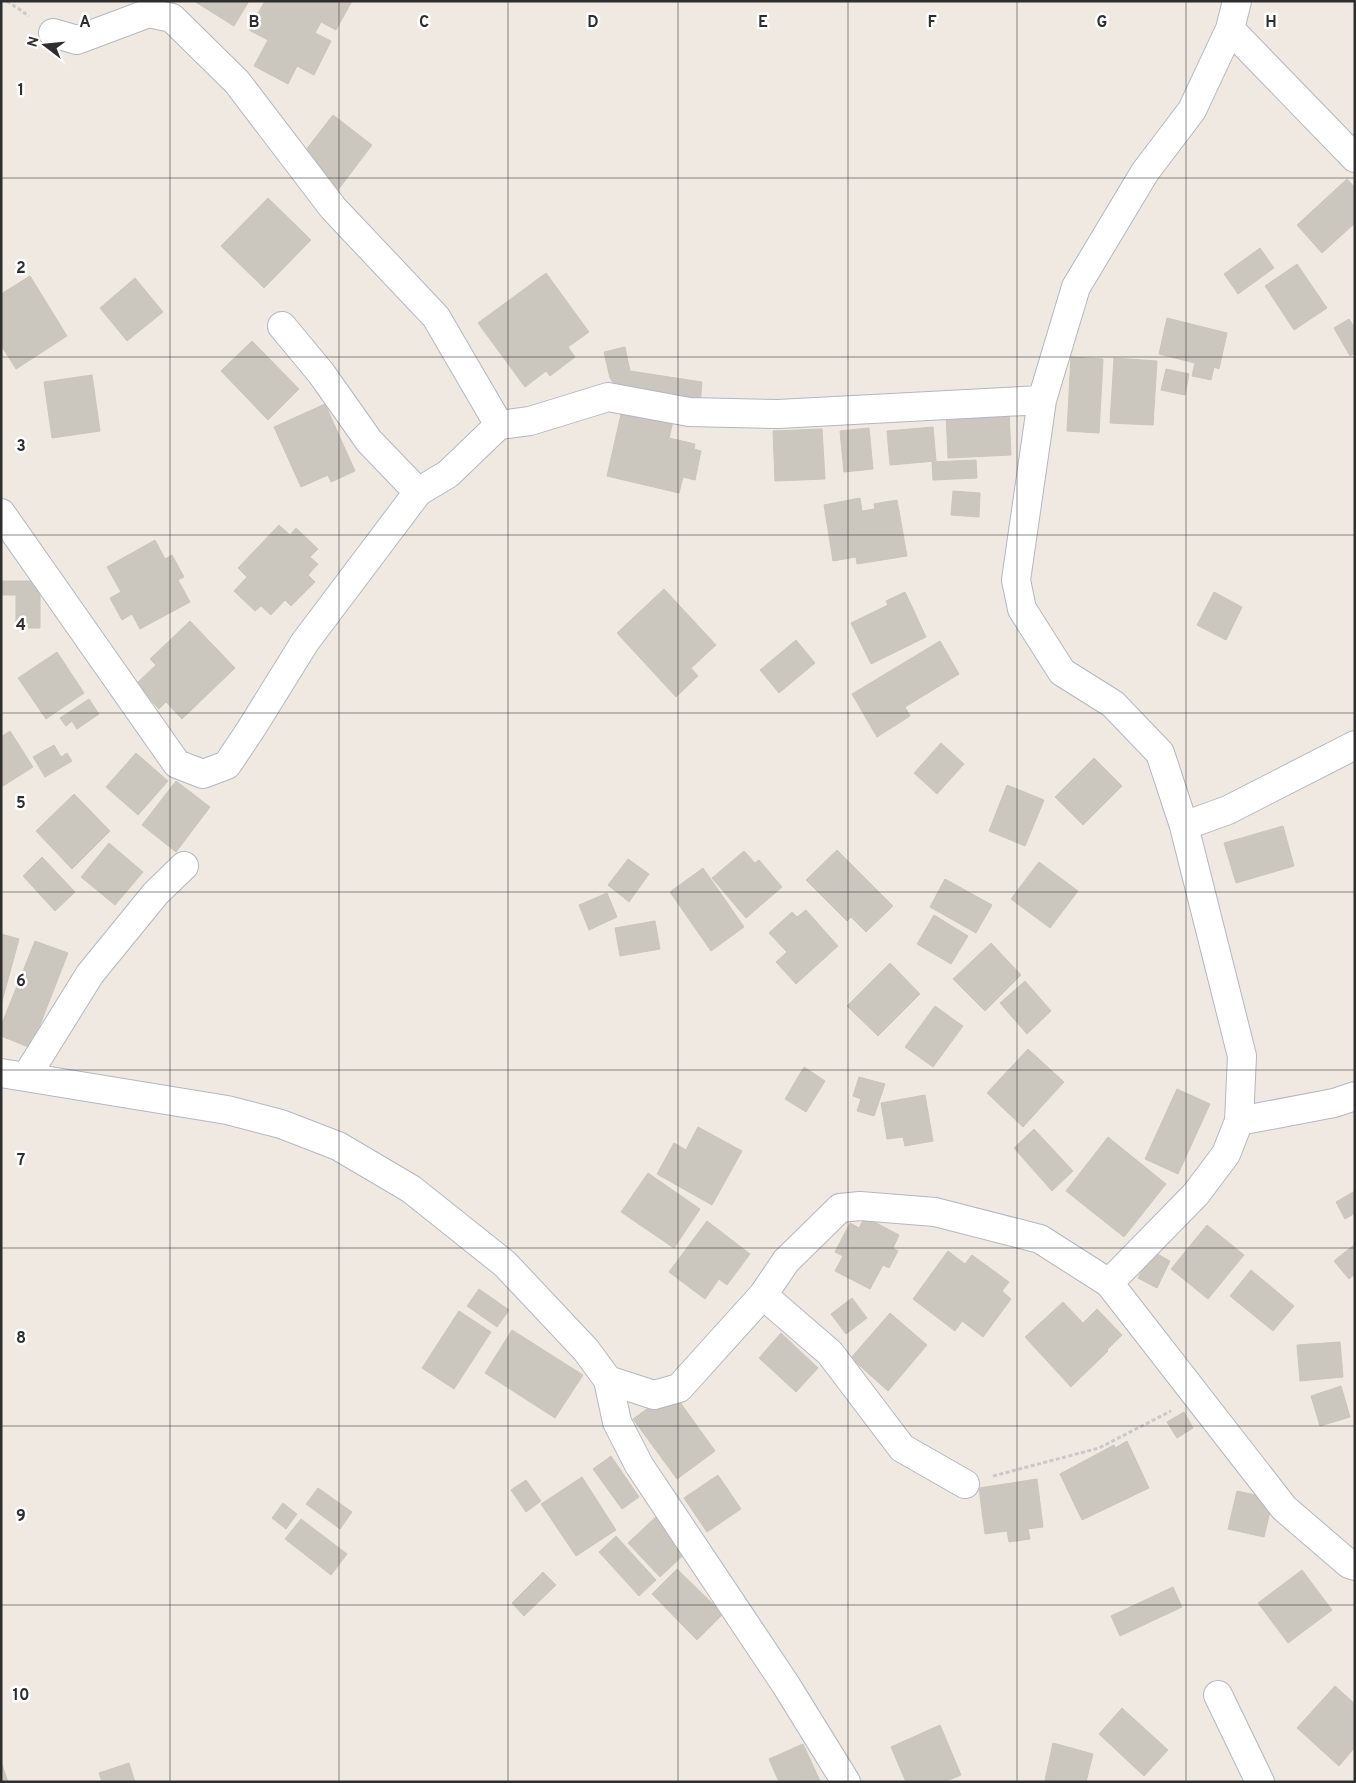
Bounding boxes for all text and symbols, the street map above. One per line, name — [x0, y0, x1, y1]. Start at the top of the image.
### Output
text: A — [79, 13, 91, 33]
text: B — [248, 13, 260, 33]
text: C — [419, 13, 429, 33]
text: D — [587, 13, 599, 33]
text: E — [758, 13, 768, 33]
text: F — [927, 13, 937, 33]
text: G — [1097, 13, 1107, 33]
text: H — [1265, 13, 1277, 33]
north arrow — [20, 20, 70, 70]
text: N — [24, 35, 44, 49]
text: 1 — [18, 81, 24, 101]
text: 2 — [16, 259, 26, 279]
text: 3 — [16, 437, 26, 457]
text: 4 — [16, 616, 26, 636]
text: 5 — [16, 794, 26, 814]
text: 6 — [16, 972, 26, 992]
text: 7 — [17, 1151, 25, 1171]
text: 8 — [16, 1329, 26, 1349]
text: 9 — [16, 1507, 26, 1527]
text: 10 — [13, 1686, 29, 1706]

